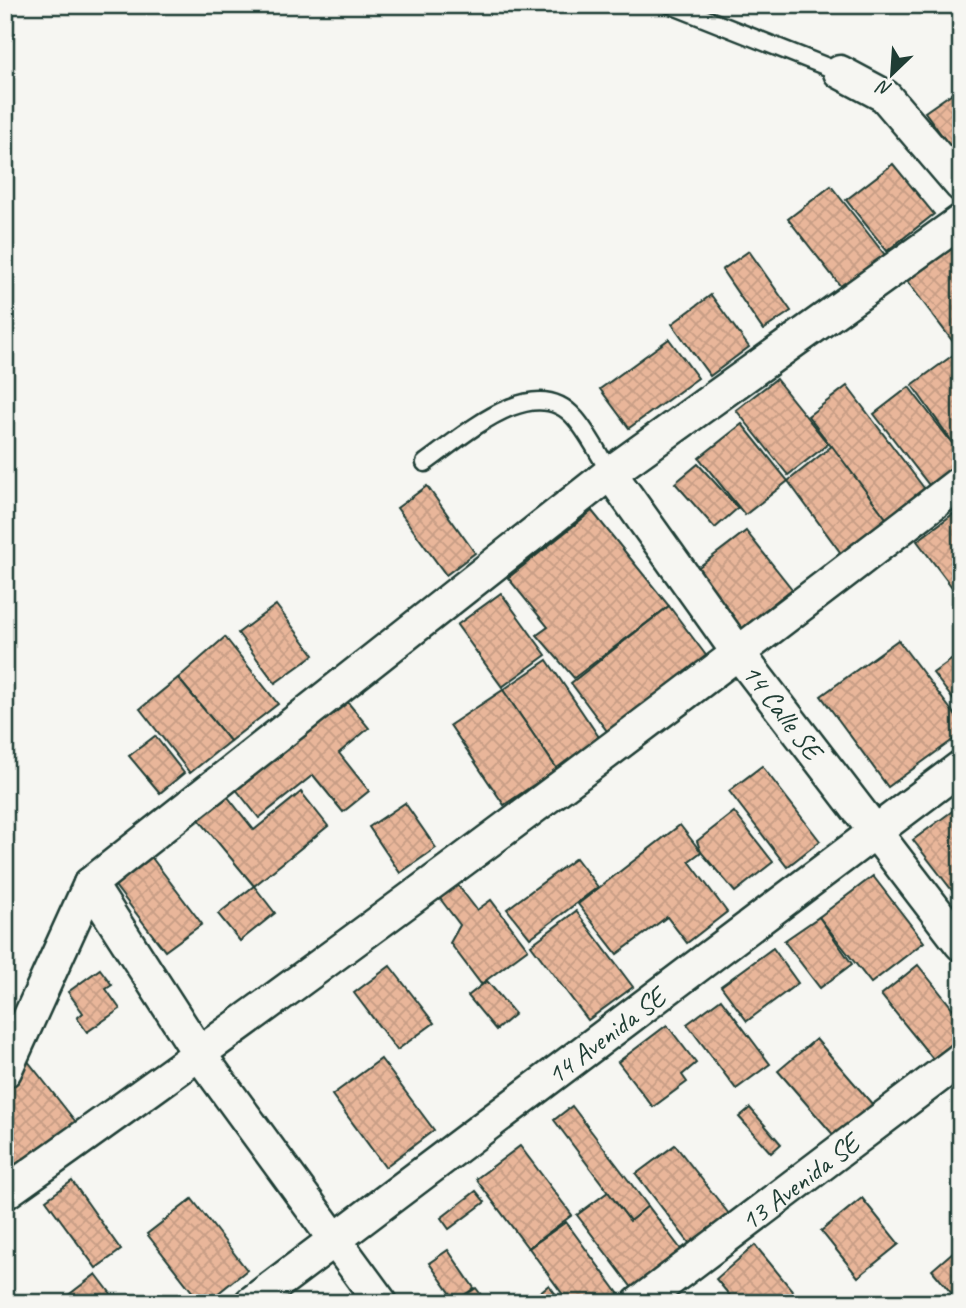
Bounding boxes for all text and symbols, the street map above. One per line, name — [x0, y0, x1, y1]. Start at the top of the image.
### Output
north arrow — [858, 38, 928, 108]
text: N — [872, 74, 896, 102]
street label: 14 Calle SE — [735, 656, 832, 768]
street label: 14 Avenida SE — [539, 978, 674, 1092]
street label: 13 Avenida SE — [733, 1124, 868, 1238]

